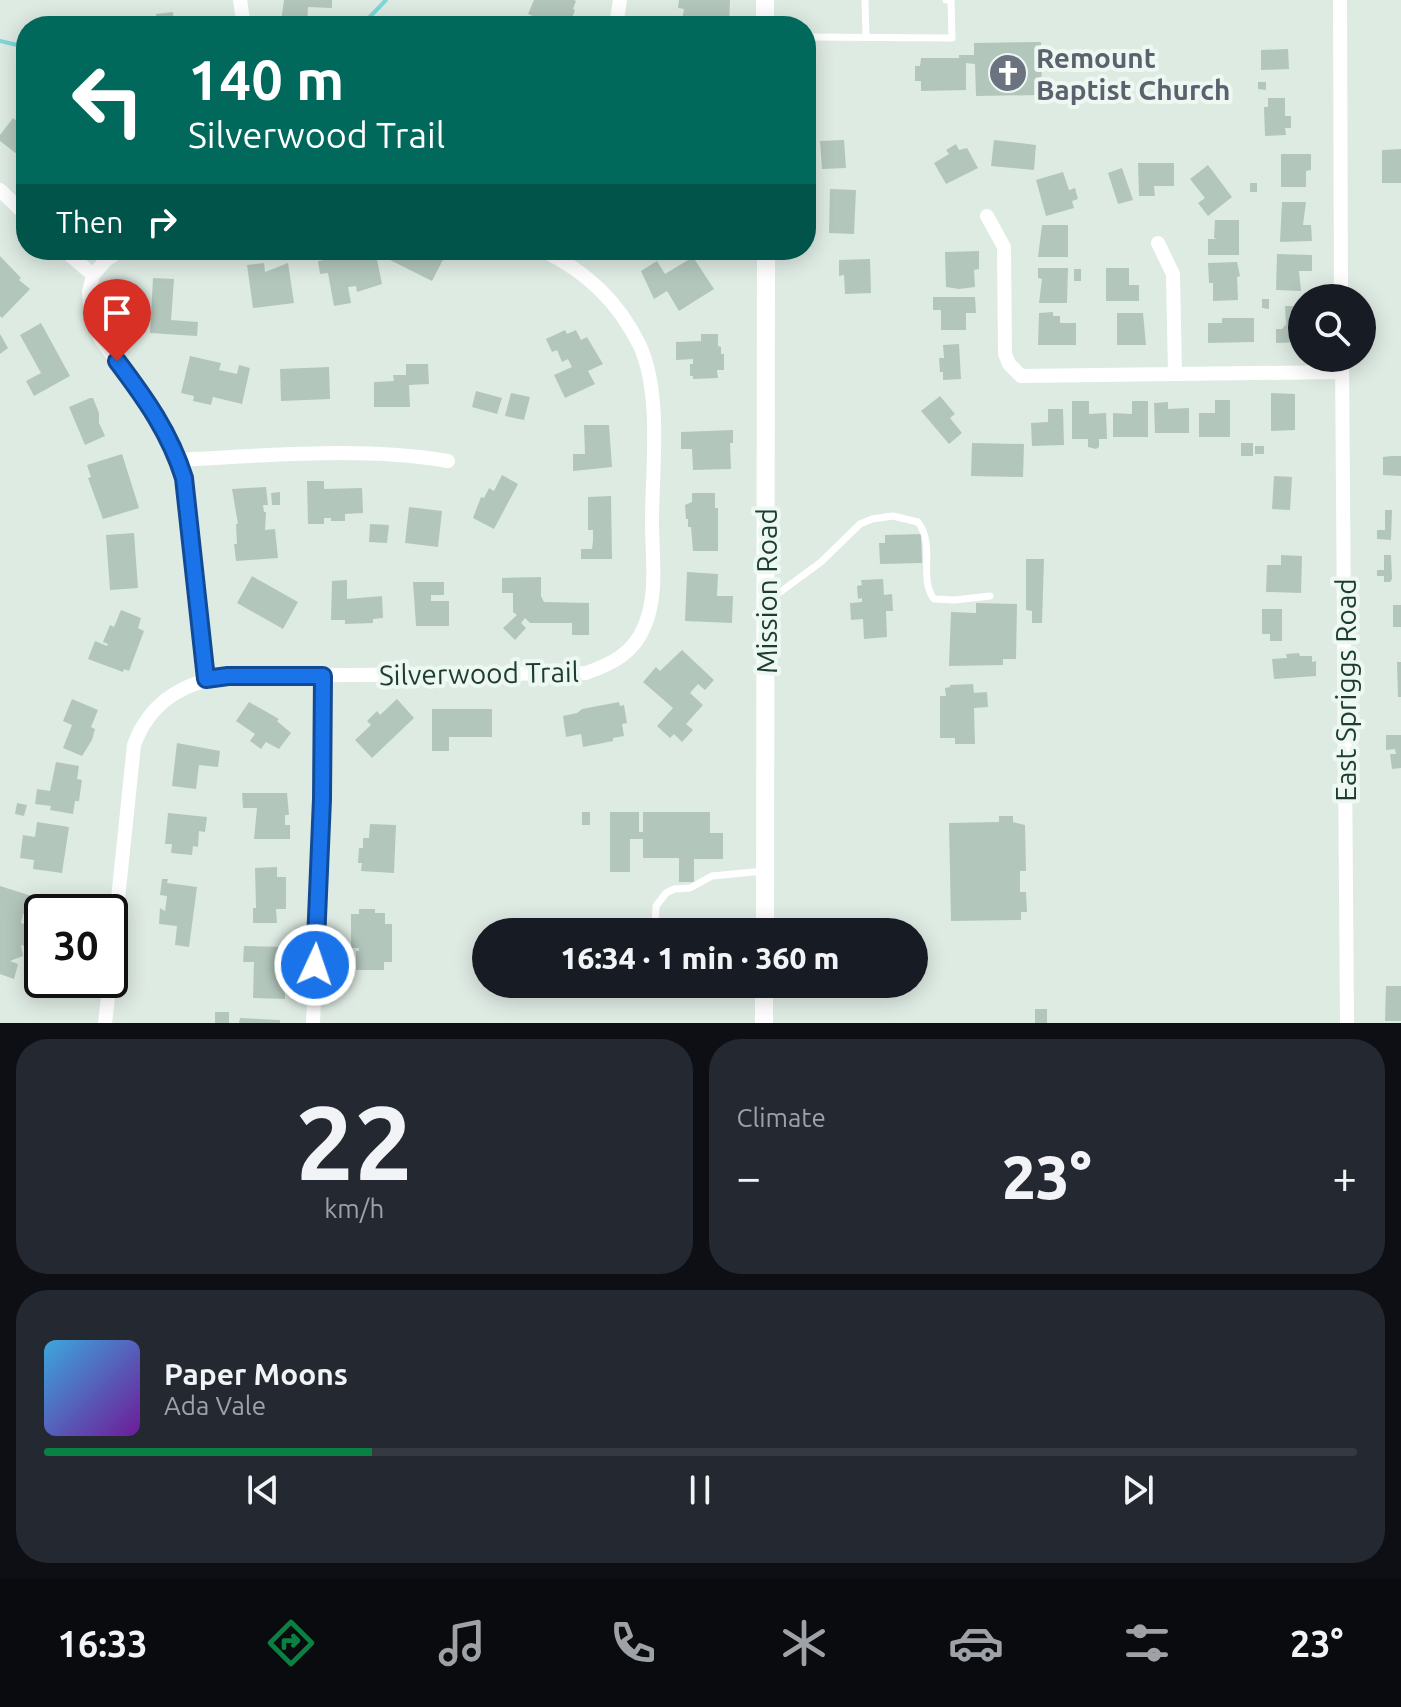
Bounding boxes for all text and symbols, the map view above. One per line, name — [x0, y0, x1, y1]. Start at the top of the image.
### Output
place label: Remount Baptist Church — [1036, 42, 1230, 105]
icon: left — [56, 48, 160, 152]
text: 140 m — [188, 48, 344, 111]
church icon: Remount Baptist Church — [987, 52, 1029, 94]
text: Silverwood Trail — [188, 114, 445, 155]
icon: right — [140, 200, 184, 244]
text: Then — [56, 205, 124, 239]
pin — [83, 279, 151, 361]
map controls — [1288, 284, 1376, 372]
button: search — [1288, 284, 1376, 372]
icon: arrive — [95, 291, 139, 335]
street label: Mission Road — [751, 508, 782, 674]
street label: East Spriggs Road — [1330, 578, 1361, 802]
street label: Silverwood Trail — [379, 656, 579, 690]
speed limit sign: 30 — [24, 894, 128, 998]
position arrow — [273, 923, 357, 1007]
text: 16:34 · 1 min · 360 m — [561, 941, 839, 975]
text: 22 — [296, 1083, 413, 1200]
text: Climate — [737, 1103, 826, 1132]
text: 23° — [1002, 1143, 1091, 1210]
text: − — [737, 1152, 761, 1201]
text: + — [1332, 1152, 1357, 1201]
text: km/h — [324, 1194, 384, 1223]
text: Paper Moons — [164, 1357, 348, 1391]
text: Ada Vale — [164, 1391, 266, 1420]
icon: previous — [241, 1468, 285, 1512]
icon: pause — [678, 1468, 722, 1512]
icon: next — [1116, 1468, 1160, 1512]
icon: directions — [263, 1615, 319, 1671]
icon: music — [434, 1615, 490, 1671]
icon: phone — [605, 1615, 661, 1671]
icon: climate — [776, 1615, 832, 1671]
icon: car — [948, 1615, 1004, 1671]
icon: filters — [1119, 1615, 1175, 1671]
text: 16:33 — [58, 1623, 148, 1664]
text: 23° — [1290, 1623, 1343, 1664]

